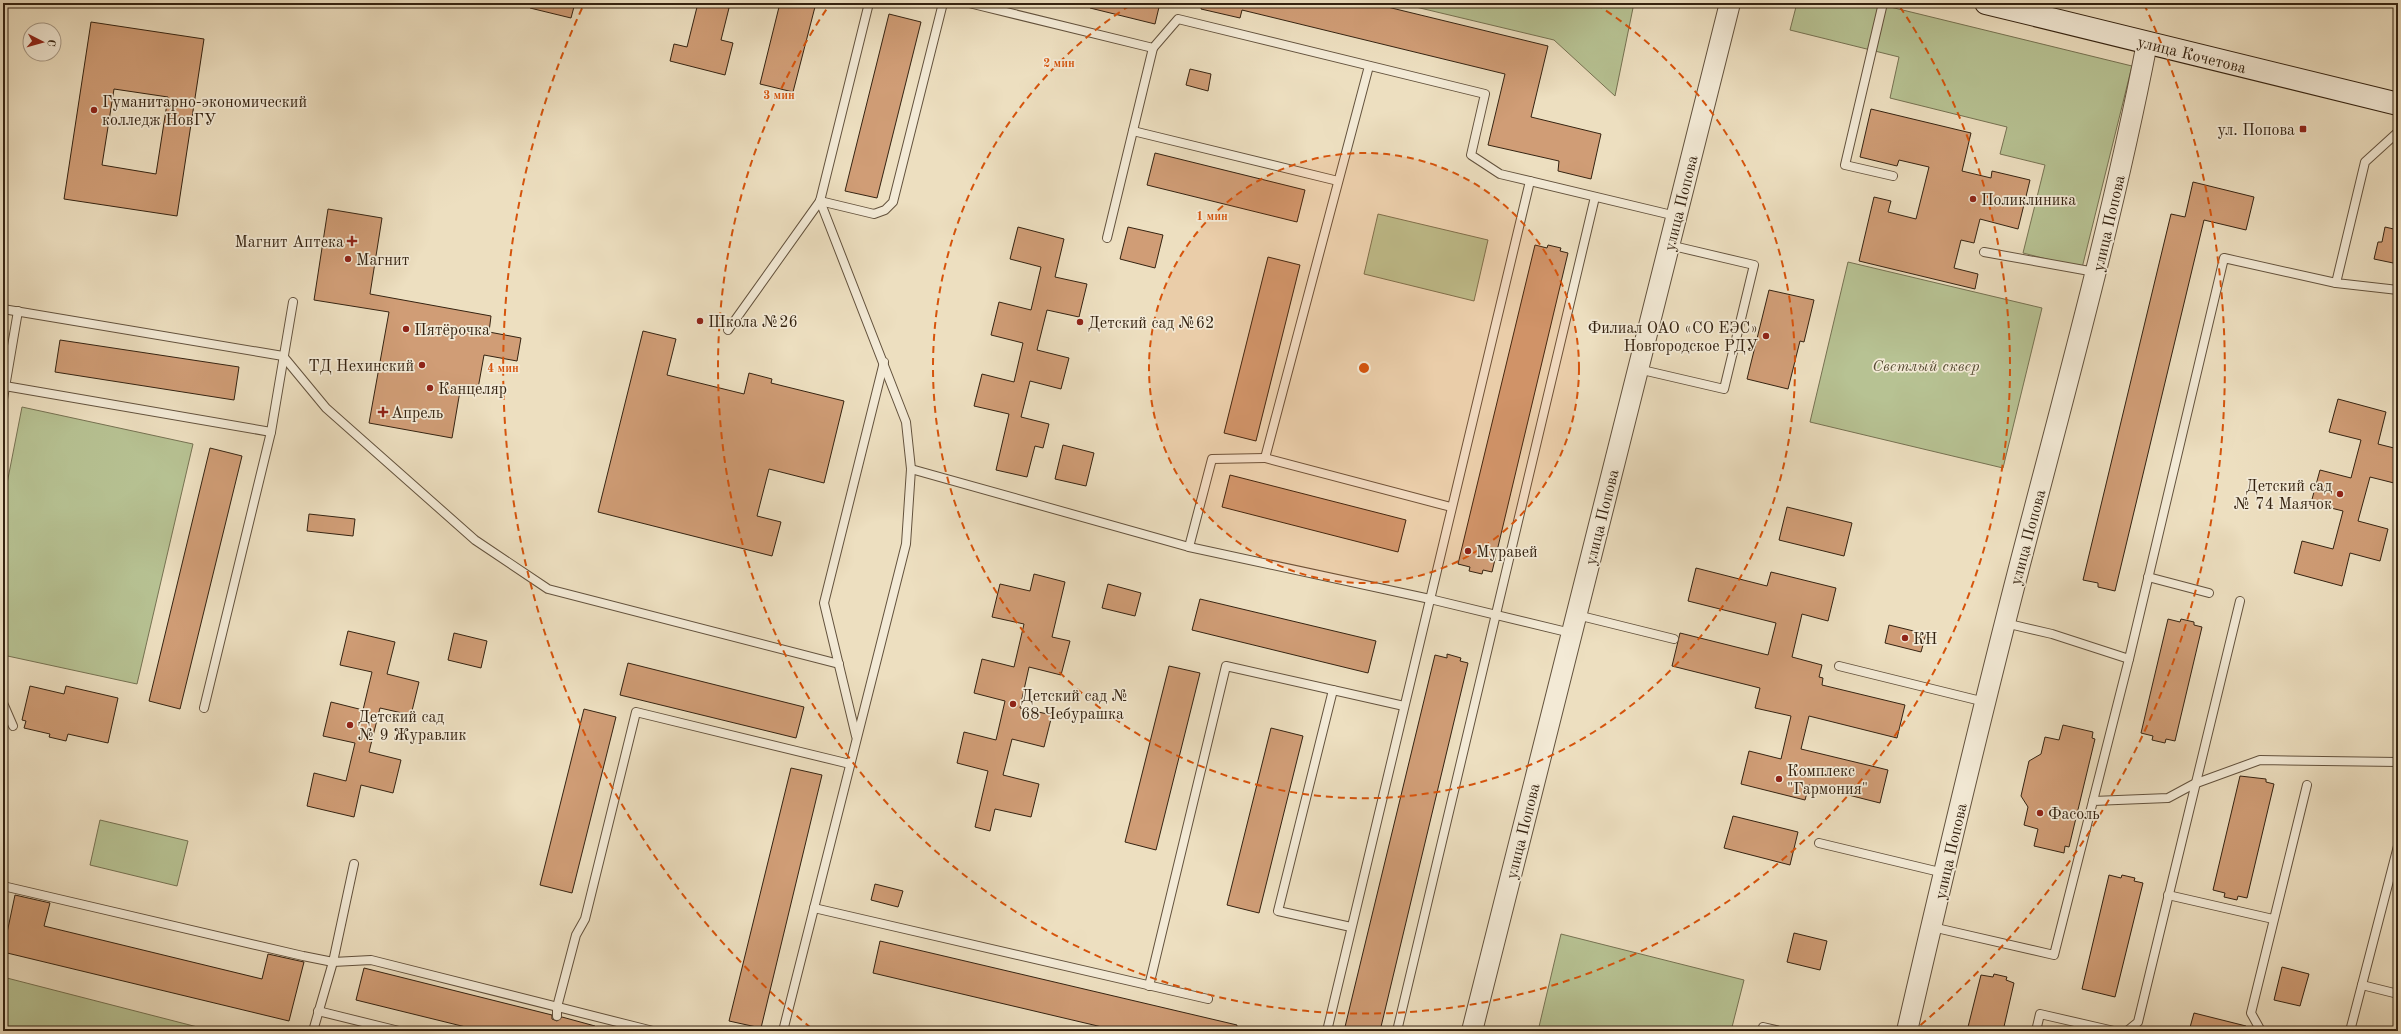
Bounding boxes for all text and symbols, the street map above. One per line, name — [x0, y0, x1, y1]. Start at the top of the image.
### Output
north arrow — [22, 22, 62, 62]
street label: улица Кочетова — [2136, 35, 2248, 77]
text: С — [45, 39, 56, 47]
text: 2 мин — [1043, 58, 1075, 70]
text: 3 мин — [763, 90, 795, 102]
place label: Гуманитарно-экономический колледж НовГУ — [102, 95, 307, 129]
marker: Гуманитарно-экономический колледж НовГУ — [89, 105, 99, 115]
place label: ул. Попова — [2218, 123, 2295, 139]
marker: ул. Попова — [2298, 124, 2308, 134]
street label: улица Попова — [1662, 154, 1702, 253]
street label: улица Попова — [2091, 174, 2129, 273]
place label: Поликлиника — [1981, 193, 2076, 209]
marker: Поликлиника — [1968, 194, 1978, 204]
text: 1 мин — [1196, 211, 1228, 223]
place label: Магнит Аптека — [234, 235, 344, 251]
marker: Магнит Аптека — [347, 236, 357, 246]
place label: Магнит — [356, 253, 409, 269]
marker: Магнит — [343, 254, 353, 264]
place label: Школа №26 — [708, 315, 798, 331]
marker: Школа №26 — [695, 316, 705, 326]
place label: Детский сад №62 — [1088, 316, 1214, 332]
marker: Детский сад №62 — [1075, 317, 1085, 327]
place label: Филиал ОАО «СО ЕЭС» Новгородское РДУ — [1588, 321, 1758, 355]
place label: Пятёрочка — [414, 323, 490, 339]
marker: Пятёрочка — [401, 324, 411, 334]
marker: Филиал ОАО «СО ЕЭС» Новгородское РДУ — [1761, 331, 1771, 341]
place label: ТД Нехинский — [308, 359, 414, 375]
park label: Светлый сквер — [1872, 359, 1980, 375]
marker: ТД Нехинский — [417, 360, 427, 370]
centre of rings — [1357, 361, 1371, 375]
text: 4 мин — [487, 363, 519, 375]
place label: Канцеляр — [438, 382, 507, 398]
marker: Канцеляр — [425, 383, 435, 393]
place label: Апрель — [391, 406, 443, 422]
marker: Апрель — [378, 407, 388, 417]
street label: улица Попова — [1583, 468, 1623, 567]
place label: Детский сад № 74 Маячок — [2234, 479, 2332, 513]
street label: улица Попова — [2008, 488, 2049, 587]
marker: Детский сад № 74 Маячок — [2335, 489, 2345, 499]
place label: Муравей — [1476, 545, 1538, 561]
marker: Муравей — [1463, 546, 1473, 556]
place label: КН — [1913, 632, 1937, 648]
marker: КН — [1900, 633, 1910, 643]
place label: Детский сад № 68 Чебурашка — [1021, 689, 1129, 723]
marker: Детский сад № 68 Чебурашка — [1008, 699, 1018, 709]
place label: Детский сад № 9 Журавлик — [358, 710, 467, 744]
marker: Детский сад № 9 Журавлик — [345, 720, 355, 730]
place label: Комплекс "Гармония" — [1787, 764, 1868, 798]
marker: Комплекс "Гармония" — [1774, 774, 1784, 784]
street label: улица Попова — [1504, 782, 1544, 881]
street label: улица Попова — [1933, 802, 1971, 901]
place label: Фасоль — [2048, 807, 2100, 823]
marker: Фасоль — [2035, 808, 2045, 818]

